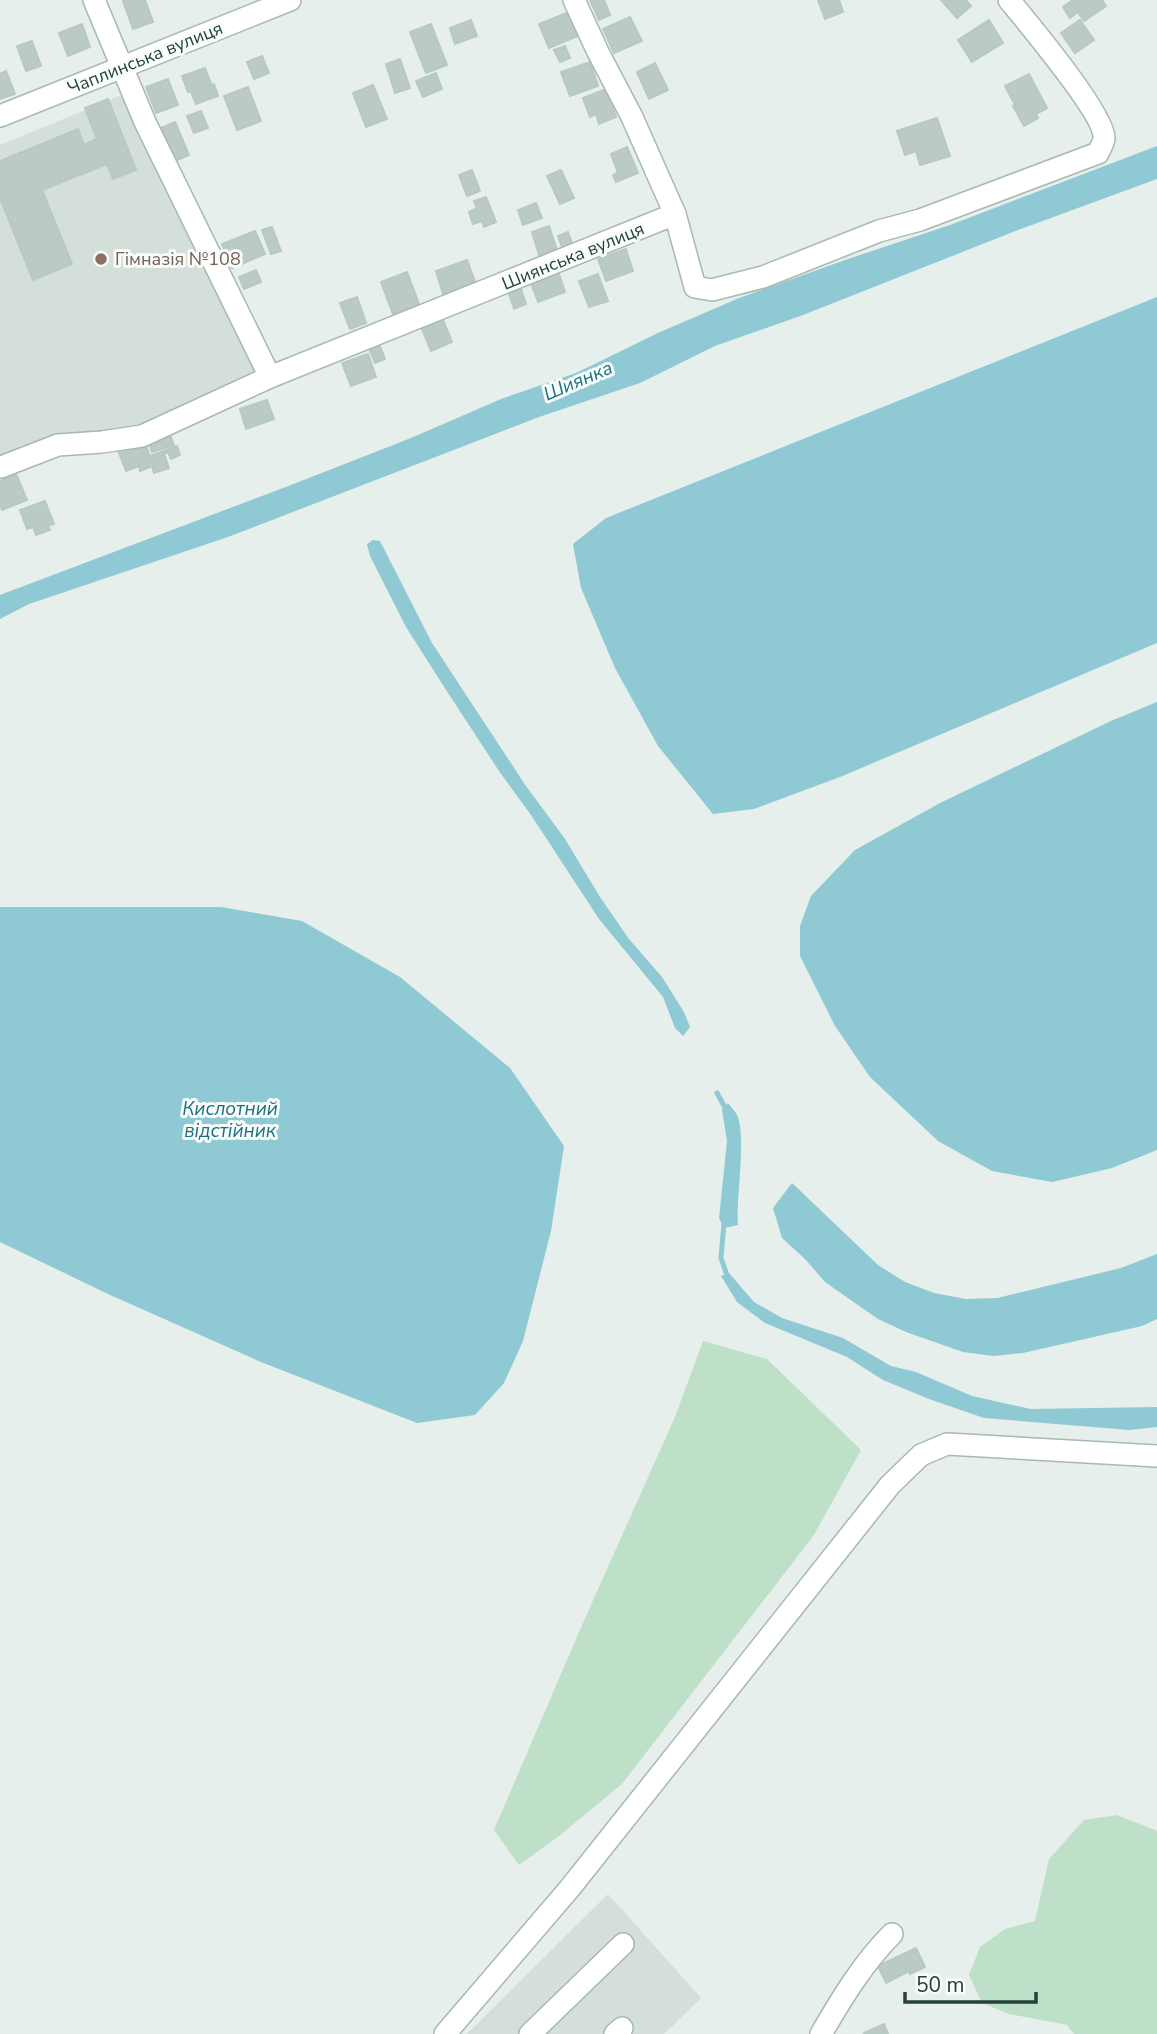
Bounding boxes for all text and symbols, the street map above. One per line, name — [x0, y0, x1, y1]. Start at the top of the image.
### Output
street label: Чаплинська вулиця — [64, 16, 226, 100]
street label: Шиянська вулиця — [498, 216, 648, 296]
place label: Гімназія №108 — [115, 247, 241, 271]
marker: Гімназія №108 — [93, 251, 109, 267]
water label: Шиянка — [539, 355, 617, 407]
water label: Кислотний відстійник — [182, 1096, 278, 1144]
scale bar — [905, 1960, 1036, 2004]
text: 50 m — [916, 1971, 965, 1999]

